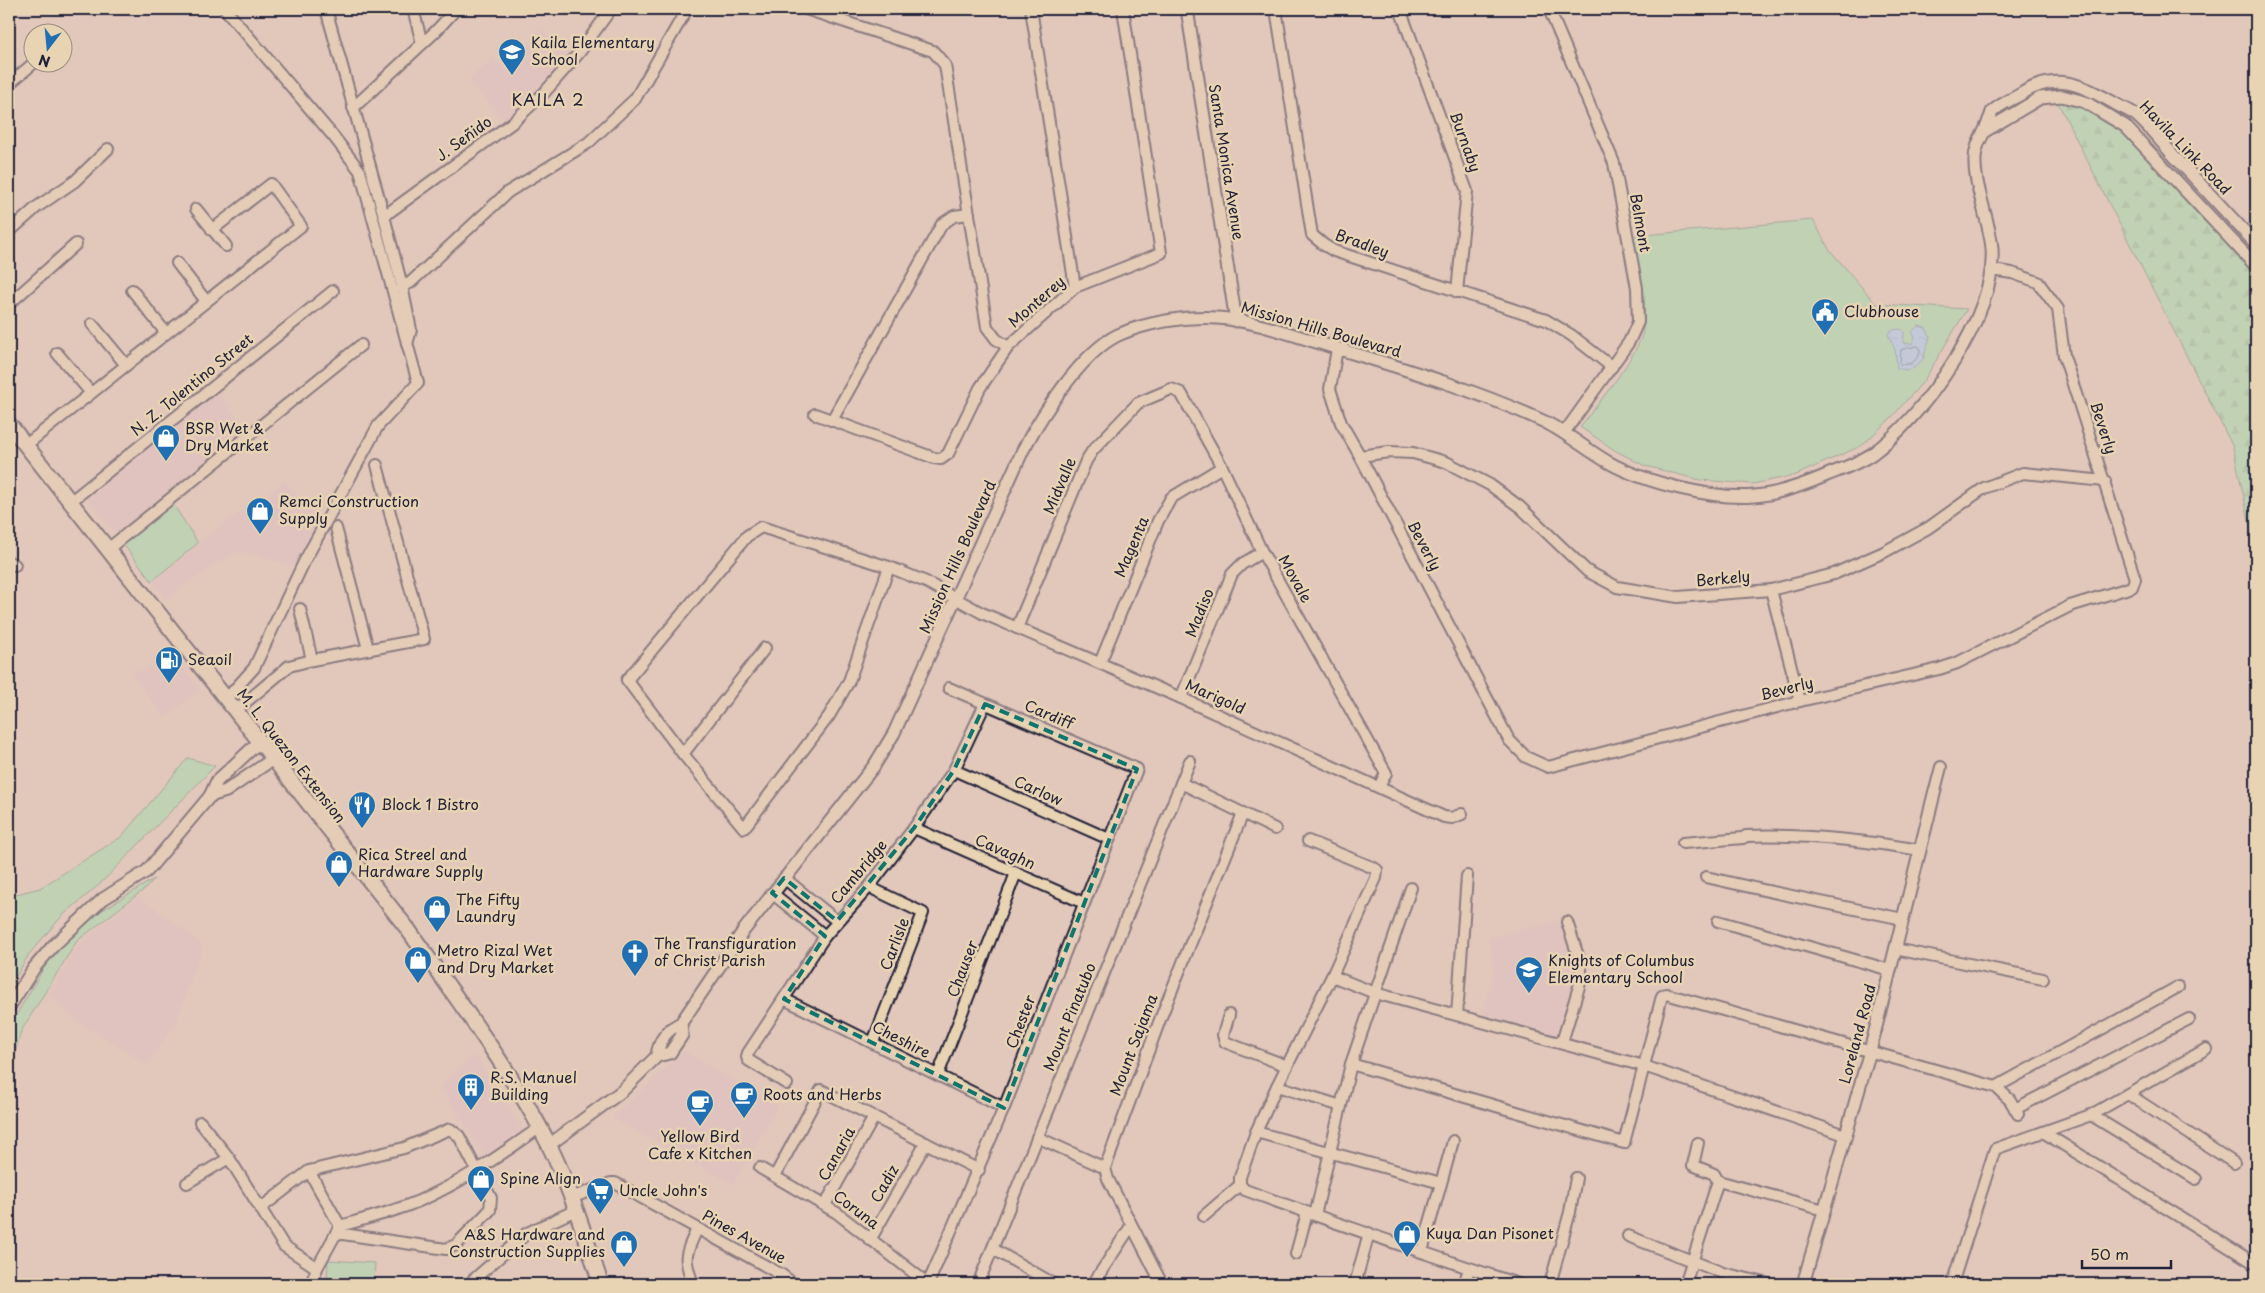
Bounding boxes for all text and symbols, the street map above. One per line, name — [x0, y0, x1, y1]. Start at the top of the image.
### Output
north arrow — [22, 22, 72, 72]
place label: Kaila Elementary School — [531, 30, 655, 70]
school or university icon: Kaila Elementary School — [497, 37, 527, 76]
text: N — [36, 49, 53, 73]
street label: Santa Monica Avenue — [1204, 82, 1251, 241]
district label: KAILA 2 — [511, 87, 585, 111]
street label: Havila Link Road — [2135, 95, 2237, 199]
street label: Burnaby — [1445, 108, 1488, 175]
street label: J. Señido — [430, 110, 496, 166]
street label: Belmont — [1625, 192, 1658, 254]
street label: Bradley — [1332, 222, 1393, 263]
street label: Monterey — [1002, 270, 1070, 332]
street label: Mission Hills Boulevard — [1239, 295, 1404, 362]
public building icon: Clubhouse — [1810, 297, 1840, 336]
place label: Clubhouse — [1844, 299, 1919, 322]
street label: N. Z. Tolentino Street — [125, 327, 257, 441]
street label: Beverly — [2085, 398, 2124, 457]
place label: BSR Wet & Dry Market — [185, 416, 269, 456]
shop icon: BSR Wet & Dry Market — [151, 423, 181, 462]
street label: Midvalle — [1036, 453, 1081, 517]
street label: Mission Hills Boulevard — [912, 476, 1001, 637]
place label: Remci Construction Supply — [279, 489, 419, 529]
shop icon: Remci Construction Supply — [245, 496, 275, 535]
street label: Magenta — [1107, 512, 1154, 581]
street label: Beverly — [1403, 516, 1448, 575]
street label: Movale — [1274, 550, 1319, 606]
street label: Berkely — [1695, 564, 1751, 591]
street label: Madiso — [1178, 584, 1219, 640]
fuel station icon: Seaoil — [154, 645, 184, 684]
place label: Seaoil — [188, 647, 232, 670]
street label: Beverly — [1758, 670, 1816, 705]
street label: Marigold — [1182, 672, 1249, 719]
street label: M. L. Quezon Extension — [232, 683, 352, 827]
street label: Cardiff — [1021, 693, 1079, 735]
street label: Carlow — [1011, 769, 1067, 811]
restaurant icon: Block 1 Bistro — [347, 790, 377, 829]
place label: Block 1 Bistro — [381, 792, 479, 815]
street label: Cavaghn — [972, 827, 1039, 874]
street label: Cambridge — [824, 834, 892, 908]
place label: Rica Streel and Hardware Supply — [358, 842, 483, 882]
shop icon: Rica Streel and Hardware Supply — [324, 849, 354, 888]
place label: The Fifty Laundry — [456, 887, 520, 927]
shop icon: The Fifty Laundry — [422, 894, 452, 933]
street label: Carlisle — [873, 914, 914, 973]
place label: The Transfiguration of Christ Parish — [654, 931, 797, 971]
street label: Chauser — [940, 937, 983, 1000]
place label: Metro Rizal Wet and Dry Market — [437, 938, 554, 978]
church icon: The Transfiguration of Christ Parish — [620, 938, 650, 977]
shop icon: Metro Rizal Wet and Dry Market — [403, 945, 433, 984]
place label: Knights of Columbus Elementary School — [1548, 948, 1694, 988]
school or university icon: Knights of Columbus Elementary School — [1514, 955, 1544, 994]
street label: Mount Pinatubo — [1036, 959, 1101, 1074]
street label: Loreland Road — [1832, 981, 1881, 1086]
street label: Mount Sajama — [1103, 990, 1163, 1099]
street label: Chester — [999, 991, 1040, 1052]
street label: Cheshire — [869, 1014, 935, 1063]
place label: R.S. Manuel Building — [490, 1065, 577, 1105]
building icon: R.S. Manuel Building — [456, 1072, 486, 1111]
cafe icon: Roots and Herbs — [729, 1080, 759, 1119]
place label: Roots and Herbs — [763, 1082, 882, 1105]
cafe icon: Yellow Bird Cafe x Kitchen — [685, 1088, 715, 1127]
street label: Canaria — [811, 1121, 860, 1185]
place label: Yellow Bird Cafe x Kitchen — [648, 1124, 752, 1164]
street label: Cadiz — [864, 1160, 904, 1206]
shop icon: Spine Align — [466, 1164, 496, 1203]
place label: Spine Align — [500, 1166, 581, 1189]
supermarket icon: Uncle John's — [585, 1176, 615, 1215]
place label: Uncle John's — [619, 1178, 708, 1201]
street label: Coruna — [829, 1184, 885, 1234]
street label: Pines Avenue — [698, 1203, 791, 1268]
shop icon: Kuya Dan Pisonet — [1392, 1219, 1422, 1258]
place label: Kuya Dan Pisonet — [1426, 1221, 1554, 1244]
place label: A&S Hardware and Construction Supplies — [449, 1222, 605, 1262]
shop icon: A&S Hardware and Construction Supplies — [609, 1229, 639, 1268]
scale bar — [2082, 1238, 2171, 1270]
text: 50 m — [2090, 1242, 2129, 1265]

